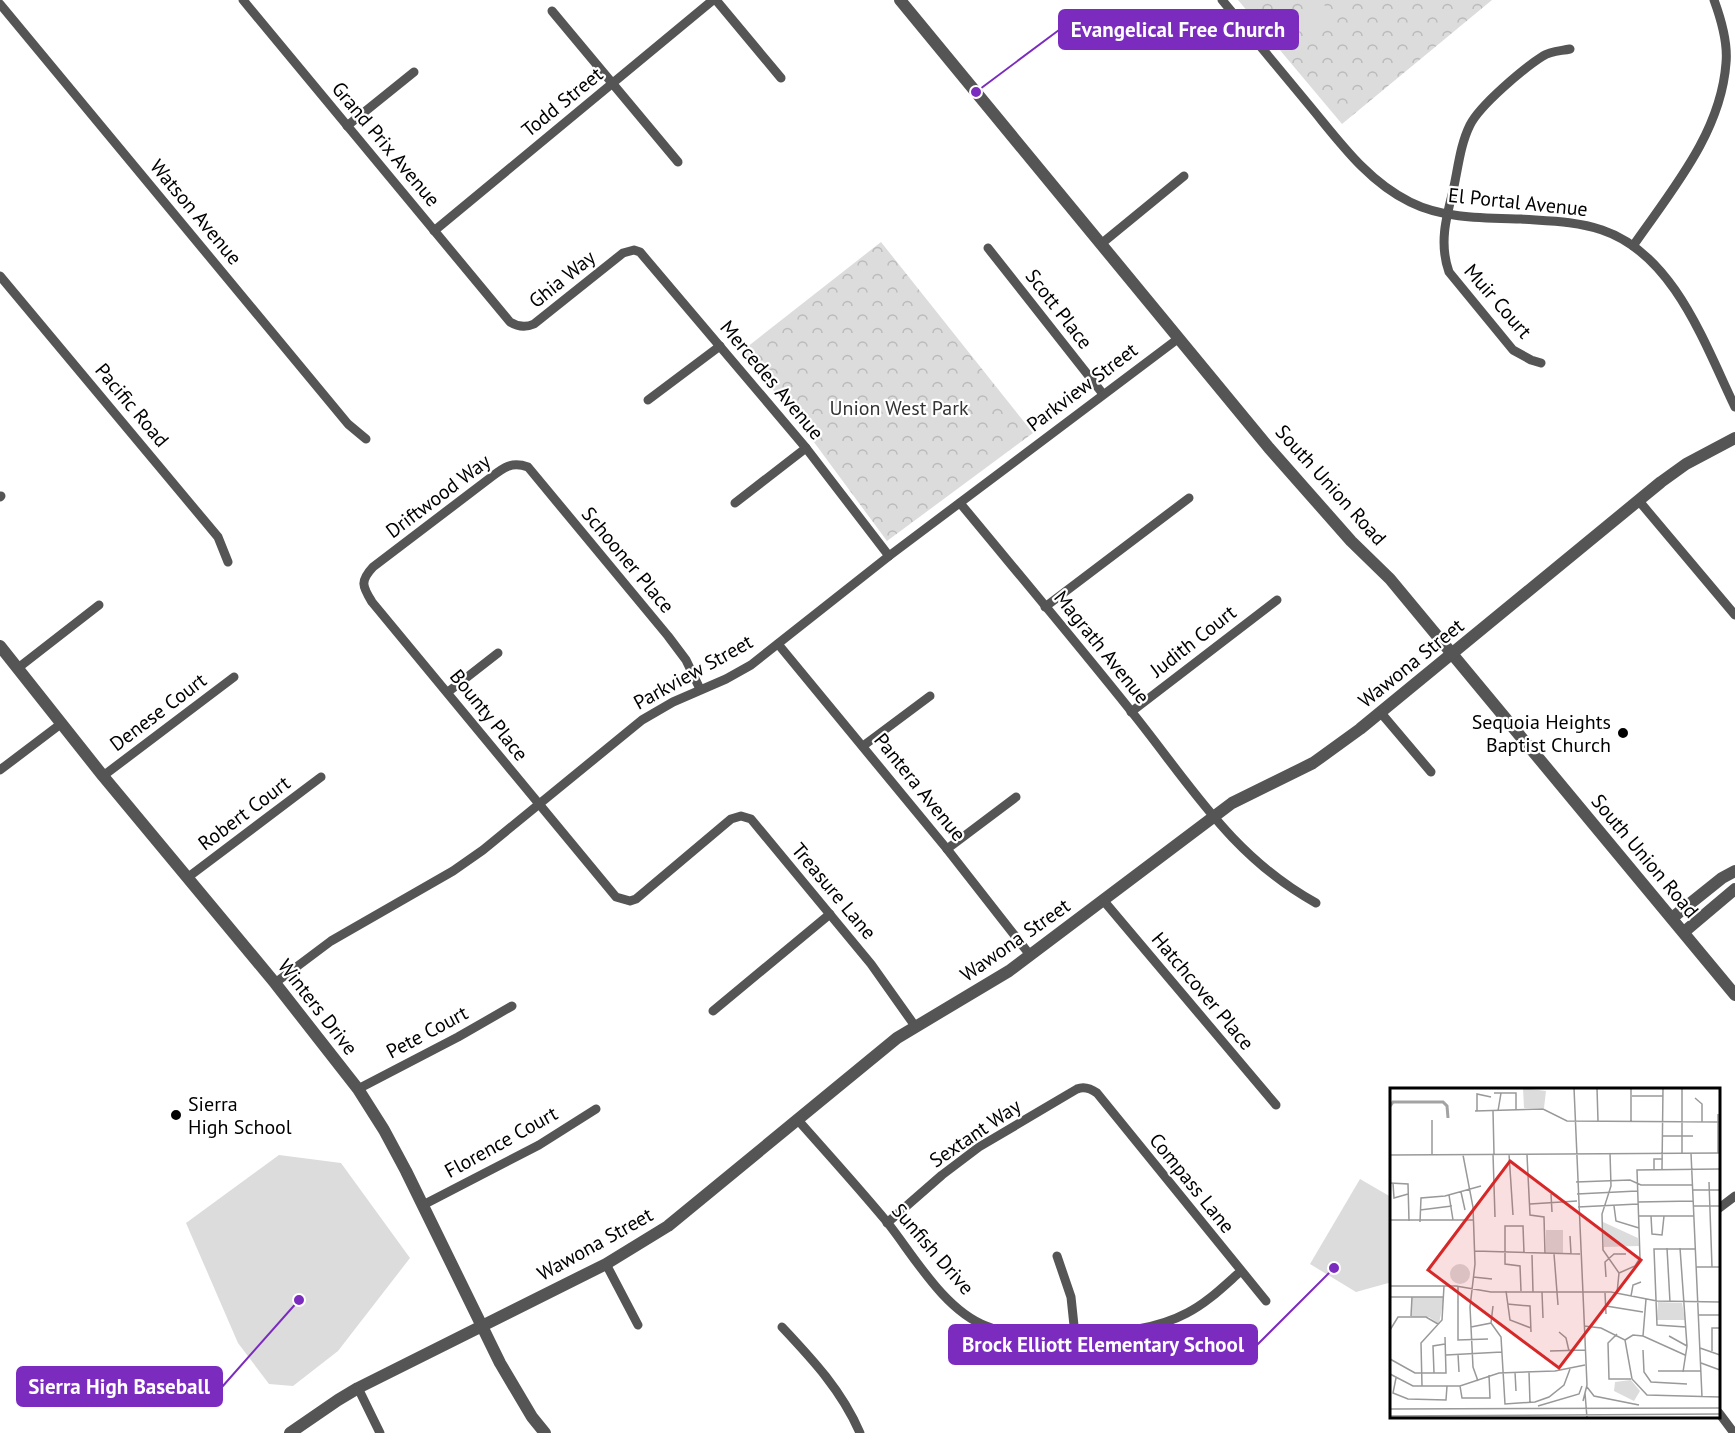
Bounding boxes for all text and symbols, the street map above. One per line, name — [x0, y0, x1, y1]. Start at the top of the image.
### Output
callout: Evangelical Free Church — [1059, 10, 1298, 49]
text: Evangelical Free Church — [1071, 16, 1285, 43]
street label: Todd Street — [516, 61, 608, 143]
street label: Grand Prix Avenue — [326, 76, 446, 212]
street label: Watson Avenue — [144, 154, 248, 270]
street label: El Portal Avenue — [1447, 182, 1589, 222]
street label: Ghia Way — [523, 244, 601, 314]
street label: Muir Court — [1459, 258, 1538, 344]
street label: Scott Place — [1020, 264, 1098, 354]
street label: Mercedes Avenue — [714, 315, 830, 445]
street label: Parkview Street — [1021, 337, 1143, 437]
street label: Pacific Road — [89, 358, 175, 452]
park label: Union West Park — [829, 395, 969, 421]
street label: South Union Road — [1270, 419, 1392, 551]
street label: Driftwood Way — [380, 448, 496, 544]
street label: Schooner Place — [576, 501, 680, 619]
street label: Magrath Avenue — [1048, 585, 1156, 709]
street label: Judith Court — [1144, 599, 1241, 683]
street label: Wawona Street — [1353, 612, 1469, 713]
street label: Parkview Street — [629, 628, 757, 715]
street label: Bounty Place — [444, 664, 534, 766]
street label: Denese Court — [104, 667, 212, 757]
place label: Sequoia Heights Baptist Church — [1472, 709, 1611, 758]
marker: Sequoia Heights Baptist Church — [1616, 726, 1630, 740]
street label: Pantera Avenue — [868, 728, 972, 846]
street label: Robert Court — [193, 770, 295, 856]
street label: South Union Road — [1586, 789, 1704, 923]
street label: Treasure Lane — [786, 837, 882, 945]
street label: Wawona Street — [955, 892, 1075, 987]
street label: Hatchcover Place — [1146, 927, 1260, 1055]
street label: Winters Drive — [272, 954, 364, 1060]
street label: Pete Court — [382, 1000, 473, 1064]
inset map — [1390, 1088, 1720, 1418]
place label: Sierra High School — [188, 1091, 292, 1140]
street label: Sextant Way — [924, 1092, 1026, 1173]
street label: Florence Court — [440, 1100, 562, 1184]
marker: Sierra High School — [169, 1108, 183, 1122]
street label: Compass Lane — [1144, 1128, 1240, 1238]
street label: Sunfish Drive — [886, 1198, 980, 1300]
street label: Wawona Street — [533, 1201, 658, 1286]
callout: Brock Elliott Elementary School — [949, 1325, 1257, 1364]
text: Brock Elliott Elementary School — [962, 1331, 1245, 1358]
callout: Sierra High Baseball — [17, 1367, 222, 1406]
text: Sierra High Baseball — [28, 1373, 211, 1400]

